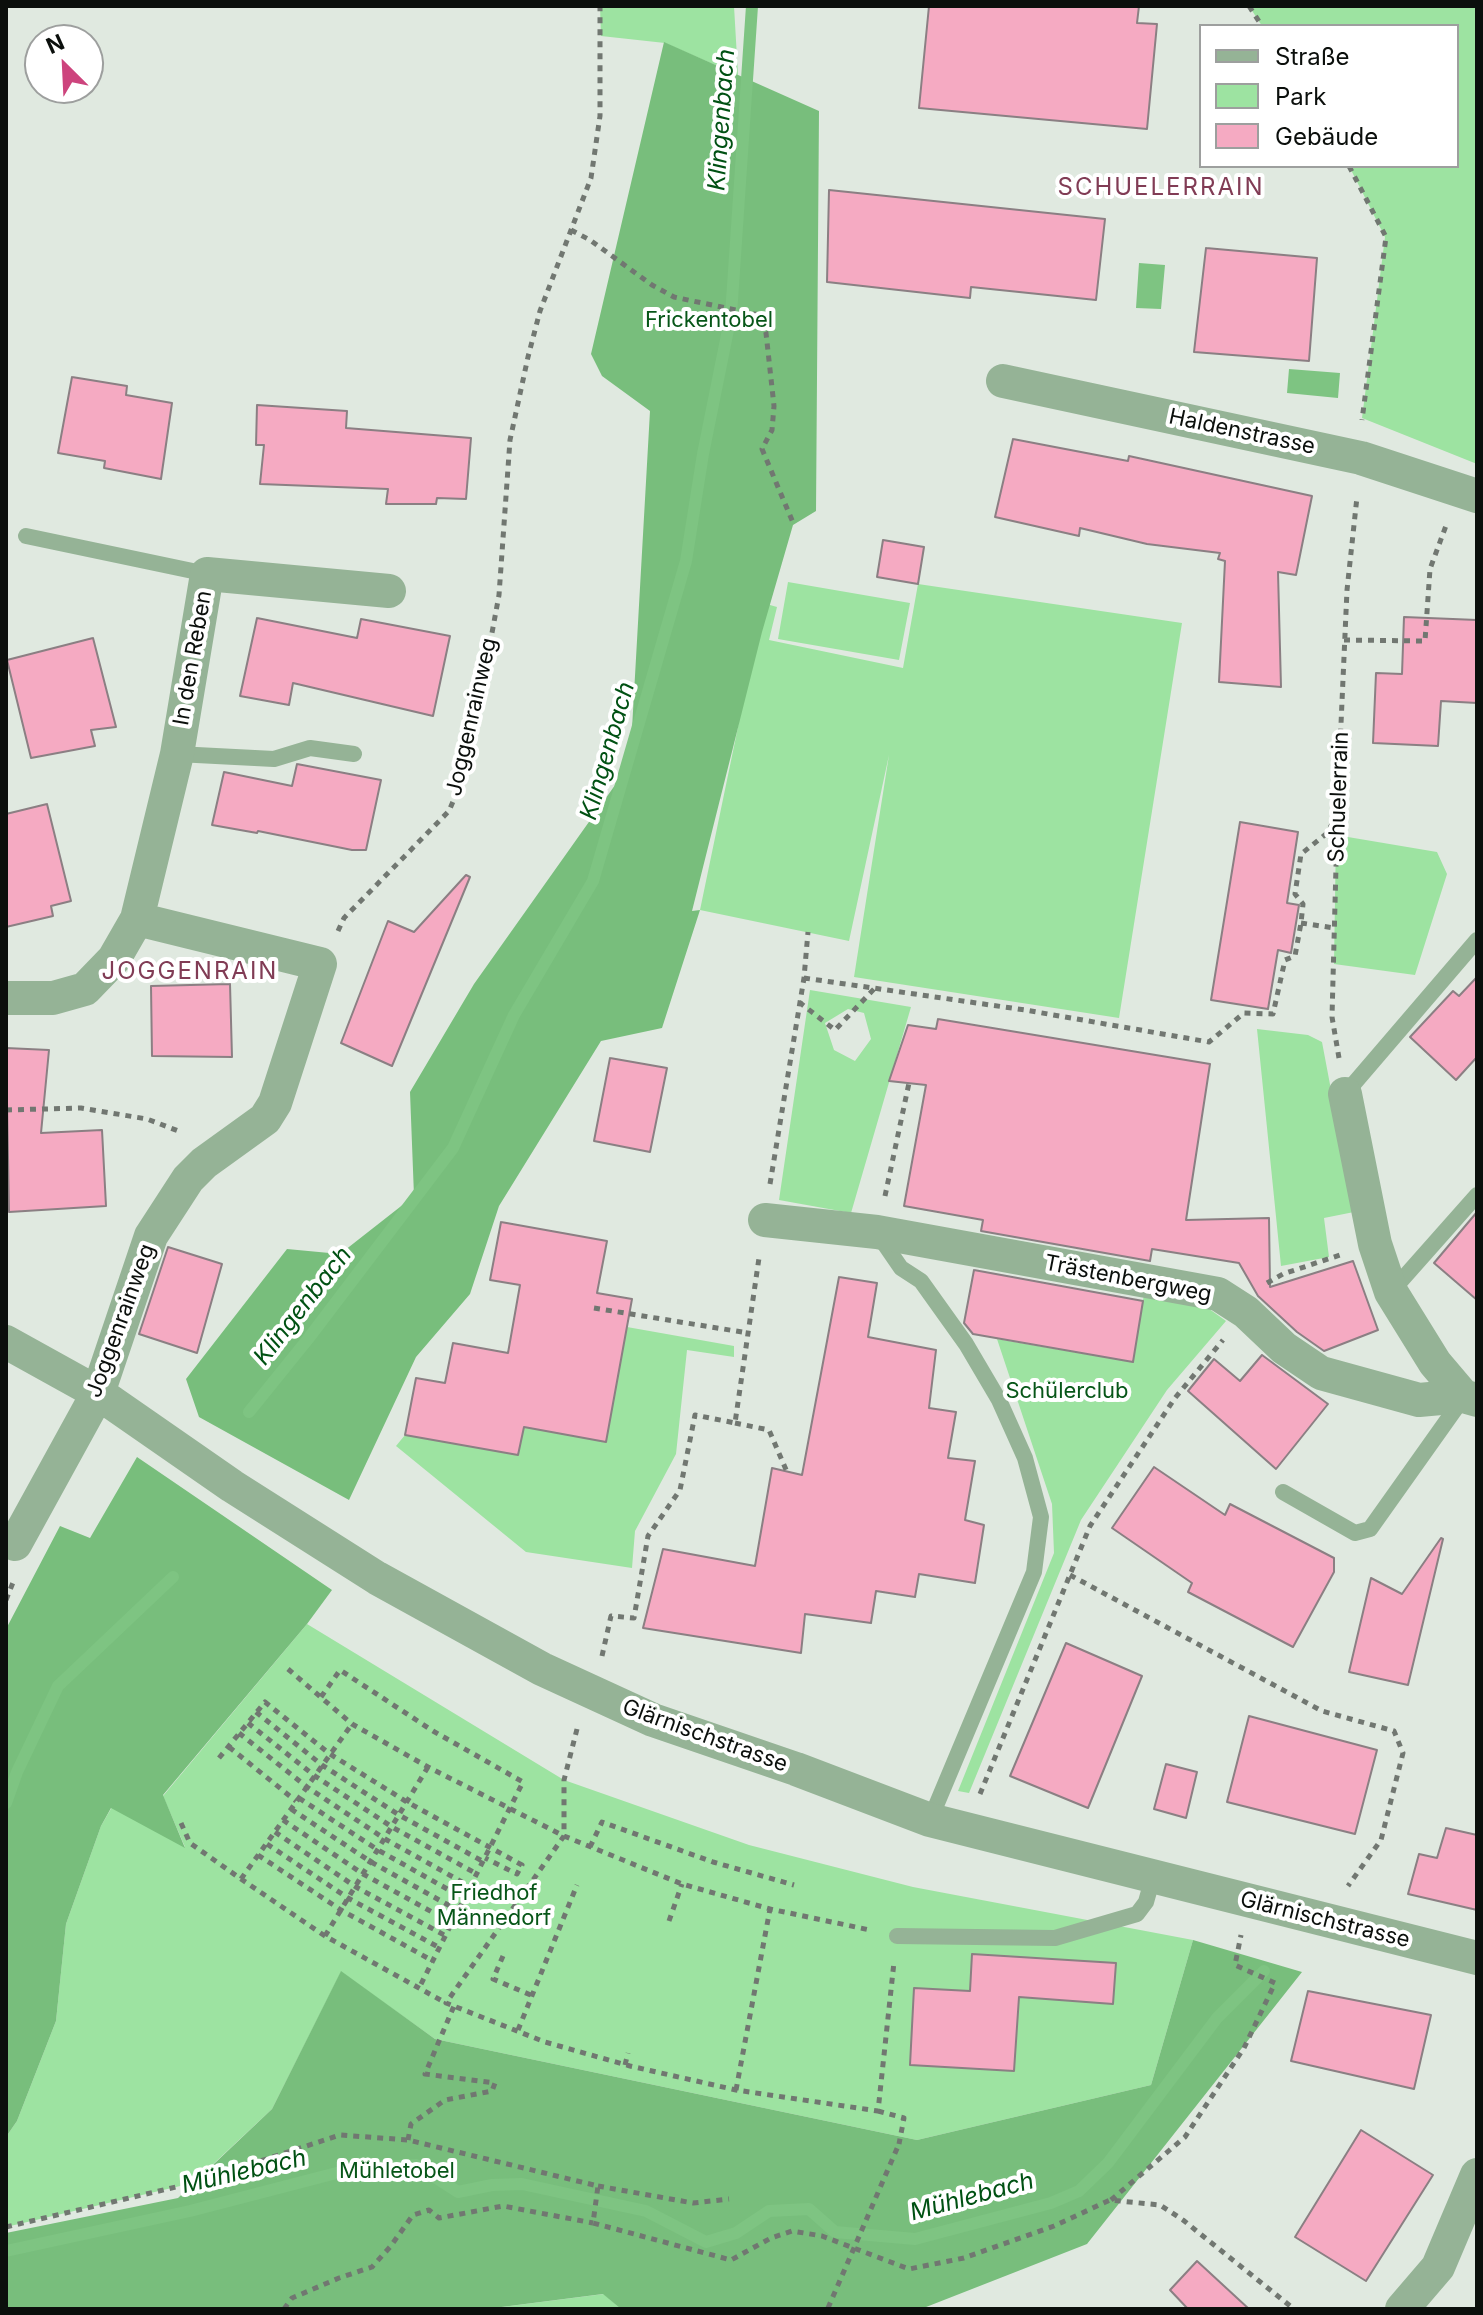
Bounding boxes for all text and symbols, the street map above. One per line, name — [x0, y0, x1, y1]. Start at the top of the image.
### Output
north arrow — [24, 24, 104, 104]
legend — [1199, 24, 1459, 168]
text: N — [42, 29, 68, 59]
text: Straße — [1275, 42, 1350, 71]
water label: Klingenbach — [703, 48, 741, 192]
text: Park — [1275, 82, 1326, 111]
text: Gebäude — [1275, 122, 1378, 151]
district label: SCHUELERRAIN — [1057, 174, 1265, 202]
park label: Frickentobel — [645, 307, 773, 333]
street label: Haldenstrasse — [1166, 404, 1318, 460]
street label: In den Reben — [168, 588, 218, 728]
street label: Joggenrainweg — [441, 635, 503, 799]
water label: Klingenbach — [575, 679, 641, 823]
street label: Schuelerrain — [1324, 731, 1354, 863]
district label: JOGGENRAIN — [102, 958, 278, 986]
street label: Joggenrainweg — [81, 1241, 161, 1401]
water label: Klingenbach — [248, 1241, 358, 1371]
street label: Trästenbergweg — [1042, 1250, 1214, 1308]
park label: Schülerclub — [1005, 1378, 1129, 1404]
street label: Glärnischstrasse — [619, 1694, 791, 1778]
park label: Friedhof Männedorf — [437, 1880, 551, 1932]
street label: Glärnischstrasse — [1238, 1886, 1412, 1954]
water label: Mühlebach — [179, 2144, 309, 2200]
park label: Mühletobel — [339, 2158, 455, 2184]
water label: Mühlebach — [907, 2167, 1037, 2227]

